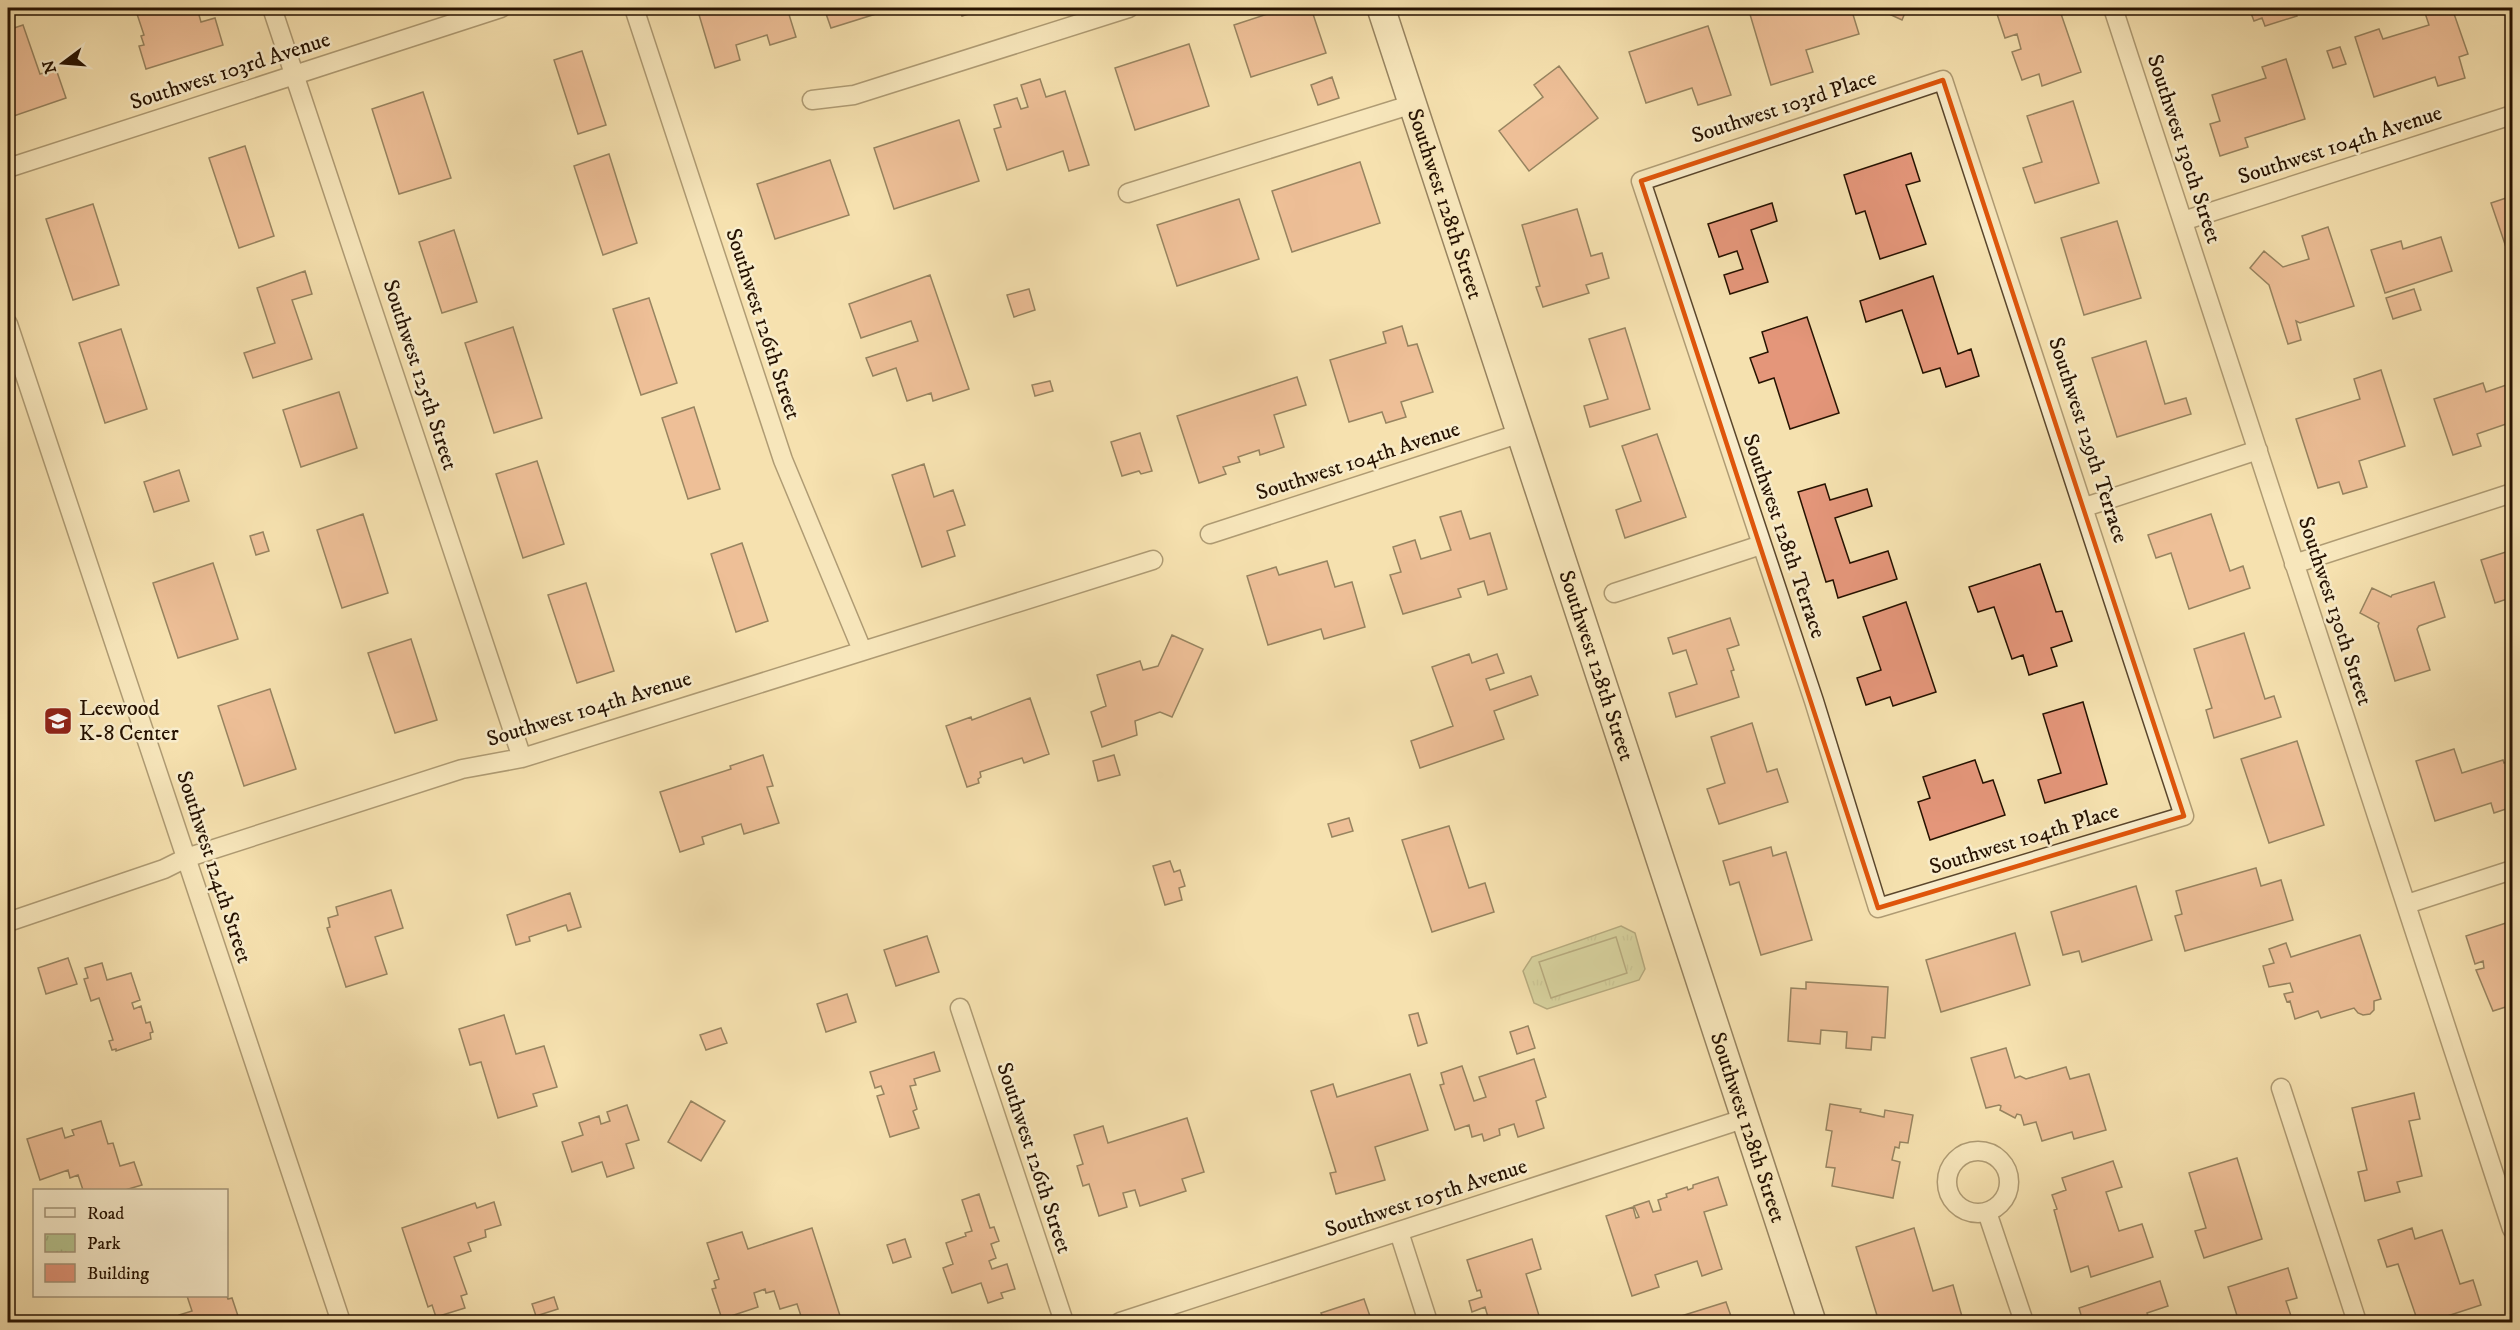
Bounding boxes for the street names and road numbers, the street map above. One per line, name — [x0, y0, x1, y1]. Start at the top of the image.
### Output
street label: Southwest 103rd Avenue — [127, 26, 333, 116]
street label: Southwest 130th Street — [2141, 51, 2227, 247]
street label: Southwest 103rd Place — [1688, 64, 1880, 150]
street label: Southwest 104th Avenue — [2235, 99, 2445, 191]
street label: Southwest 128th Street — [1401, 105, 1489, 302]
street label: Southwest 126th Street — [719, 225, 807, 423]
street label: Southwest 125th Street — [376, 276, 464, 474]
street label: Southwest 129th Terrace — [2042, 334, 2134, 546]
street label: Southwest 104th Avenue — [1253, 415, 1463, 507]
street label: Southwest 128th Terrace — [1736, 430, 1832, 642]
street label: Southwest 130th Street — [2292, 513, 2378, 709]
street label: Southwest 128th Street — [1553, 567, 1640, 764]
street label: Southwest 104th Avenue — [483, 665, 695, 753]
street label: Southwest 124th Street — [170, 768, 258, 966]
street label: Southwest 104th Place — [1926, 797, 2122, 881]
street label: Southwest 128th Street — [1704, 1029, 1792, 1226]
street label: Southwest 126th Street — [990, 1059, 1078, 1257]
street label: Southwest 105th Avenue — [1321, 1153, 1531, 1243]

